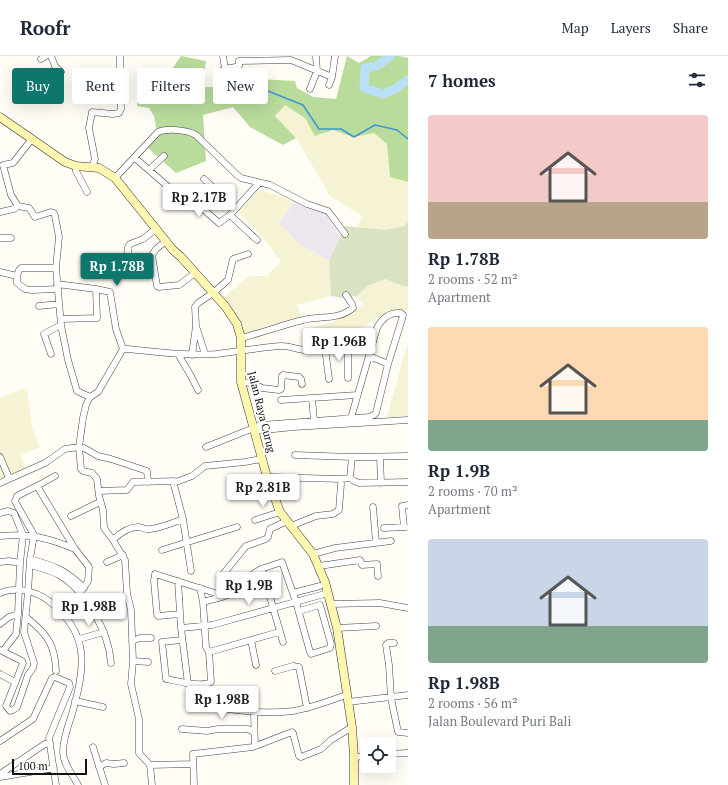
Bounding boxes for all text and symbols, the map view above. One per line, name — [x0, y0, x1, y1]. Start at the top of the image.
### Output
text: Roofr — [20, 15, 71, 40]
text: Map — [562, 18, 589, 37]
text: Layers — [611, 18, 651, 37]
text: Share — [673, 18, 708, 37]
chip: Buy — [12, 68, 64, 104]
chip: Rent — [72, 68, 129, 104]
chip: Filters — [137, 68, 205, 104]
chip: New — [213, 68, 268, 104]
text: 7 homes — [428, 69, 496, 92]
icon: filters — [686, 69, 708, 91]
icon: home — [532, 141, 604, 213]
pin: Rp 2.17B — [158, 184, 240, 218]
text: Rp 2.17B — [172, 188, 226, 206]
text: Rp 1.78B — [428, 247, 500, 270]
pin: Rp 1.78B — [76, 253, 158, 287]
text: Rp 1.78B — [90, 257, 144, 275]
text: 2 rooms · 52 m² — [428, 270, 518, 288]
text: Apartment — [428, 288, 491, 306]
pin: Rp 1.96B — [298, 328, 380, 362]
text: Rp 1.96B — [312, 332, 366, 350]
icon: home — [532, 353, 604, 425]
street label: Jalan Raya Curug — [245, 370, 279, 454]
text: Rp 1.9B — [428, 459, 490, 482]
pin: Rp 2.81B — [222, 474, 304, 508]
text: Rp 2.81B — [236, 478, 290, 496]
text: 2 rooms · 70 m² — [428, 482, 518, 500]
text: Apartment — [428, 500, 491, 518]
icon: home — [532, 565, 604, 637]
pin: Rp 1.9B — [212, 572, 286, 606]
text: Rp 1.9B — [225, 576, 273, 594]
pin: Rp 1.98B — [48, 593, 130, 627]
text: Rp 1.98B — [62, 597, 116, 615]
text: Rp 1.98B — [428, 671, 500, 694]
pin: Rp 1.98B — [181, 686, 263, 720]
text: Rp 1.98B — [195, 690, 249, 708]
text: 2 rooms · 56 m² — [428, 694, 518, 712]
text: Jalan Boulevard Puri Bali — [428, 712, 571, 730]
map controls — [360, 737, 396, 773]
button: locate — [360, 737, 396, 773]
scale bar — [12, 757, 87, 776]
text: 100 m — [18, 759, 48, 773]

